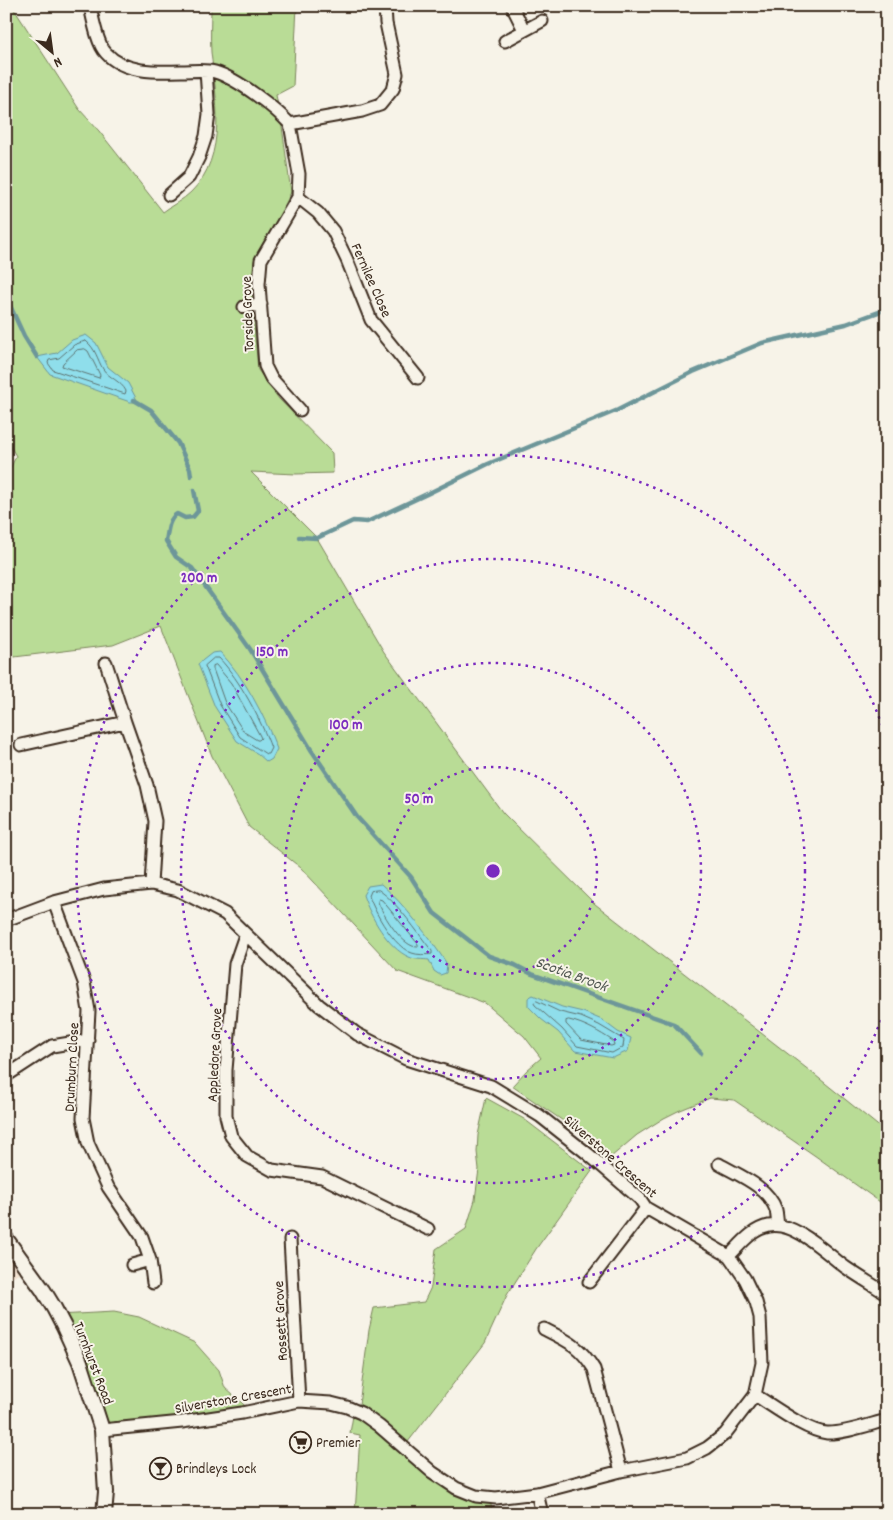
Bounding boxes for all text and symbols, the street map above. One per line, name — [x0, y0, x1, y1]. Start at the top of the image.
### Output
north arrow — [28, 28, 78, 78]
text: N — [49, 51, 65, 72]
street label: Fernilee Close — [344, 240, 397, 322]
street label: Torside Grove — [237, 275, 261, 352]
text: 200 m — [181, 568, 217, 590]
text: 150 m — [256, 642, 288, 664]
text: 100 m — [329, 715, 363, 737]
text: 50 m — [405, 789, 433, 811]
centre of rings — [484, 862, 502, 880]
water label: Scotia Brook — [532, 952, 612, 999]
street label: Appledore Grove — [203, 1007, 229, 1103]
street label: Drumburn Close — [60, 1021, 86, 1112]
street label: Silverstone Crescent — [558, 1111, 662, 1205]
street label: Rossett Grove — [269, 1280, 295, 1362]
street label: Turnhurst Road — [66, 1319, 118, 1408]
street label: Silverstone Crescent — [173, 1379, 294, 1421]
supermarket icon: Premier — [288, 1430, 312, 1454]
place label: Premier — [316, 1433, 361, 1455]
bar icon: Brindleys Lock — [148, 1456, 172, 1480]
place label: Brindleys Lock — [176, 1459, 256, 1481]

